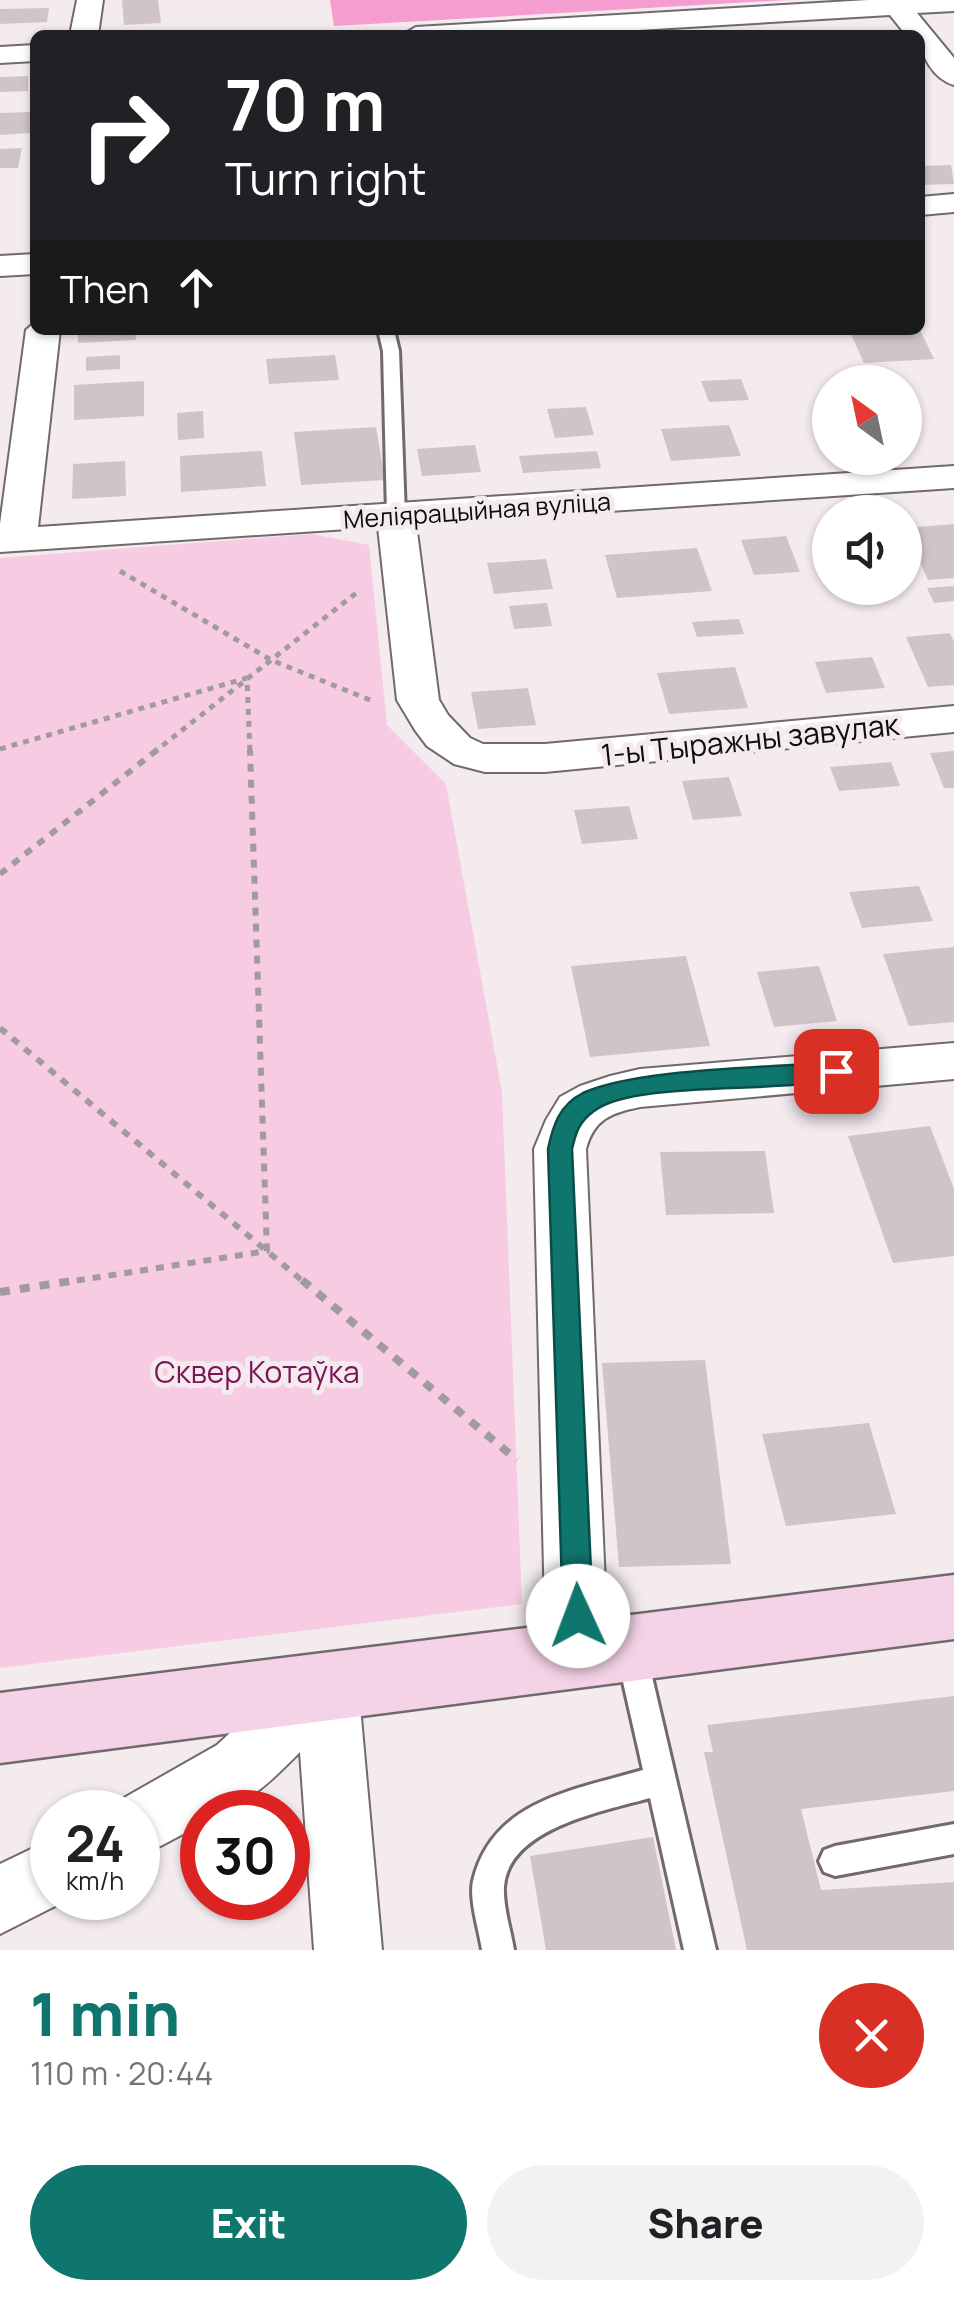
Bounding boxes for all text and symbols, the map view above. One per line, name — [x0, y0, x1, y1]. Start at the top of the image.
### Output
text: 70 m — [225, 56, 385, 152]
icon: right — [60, 70, 190, 200]
text: Turn right — [225, 147, 426, 209]
icon: ahead — [169, 260, 224, 315]
text: Then — [60, 262, 149, 314]
north arrow — [812, 365, 922, 475]
map controls — [812, 365, 922, 605]
street label: Меліярацыйная вуліца — [342, 483, 612, 537]
button: sound — [812, 495, 922, 605]
street label: 1-ы Тыражны завулак — [599, 703, 902, 775]
pin — [794, 1029, 879, 1114]
icon: arrive — [809, 1044, 864, 1099]
park label: Сквер Котаўка — [154, 1351, 360, 1392]
position arrow — [526, 1564, 630, 1668]
speed limit sign: 30 — [180, 1790, 310, 1920]
text: 24 — [65, 1809, 125, 1877]
text: km/h — [66, 1863, 124, 1898]
text: 1 min — [30, 1972, 180, 2054]
button: close — [819, 1983, 924, 2088]
text: 110 m · 20:44 — [30, 2051, 213, 2095]
button: Exit — [30, 2165, 467, 2280]
button: Share — [487, 2165, 924, 2280]

